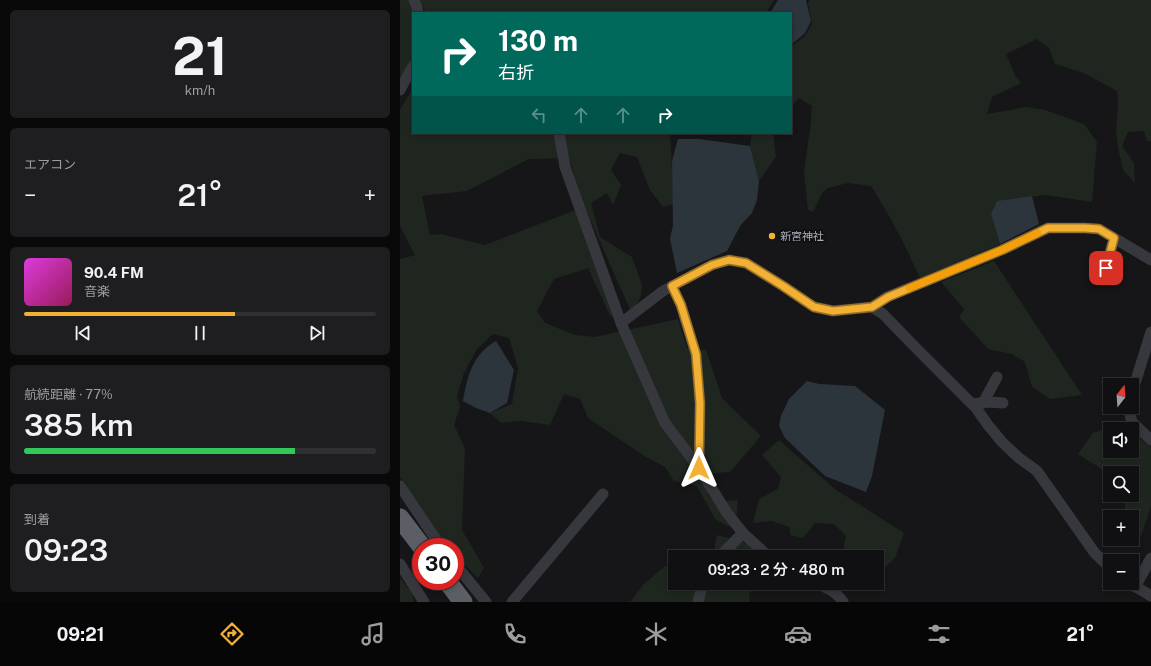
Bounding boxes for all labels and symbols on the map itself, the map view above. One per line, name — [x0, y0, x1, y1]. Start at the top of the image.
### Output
place label: 新宮神社 — [780, 230, 824, 242]
marker: 新宮神社 — [767, 231, 777, 241]
pin — [1089, 251, 1123, 285]
north arrow — [1103, 378, 1139, 414]
position arrow — [678, 447, 720, 489]
speed limit sign: 30 — [412, 538, 464, 590]

